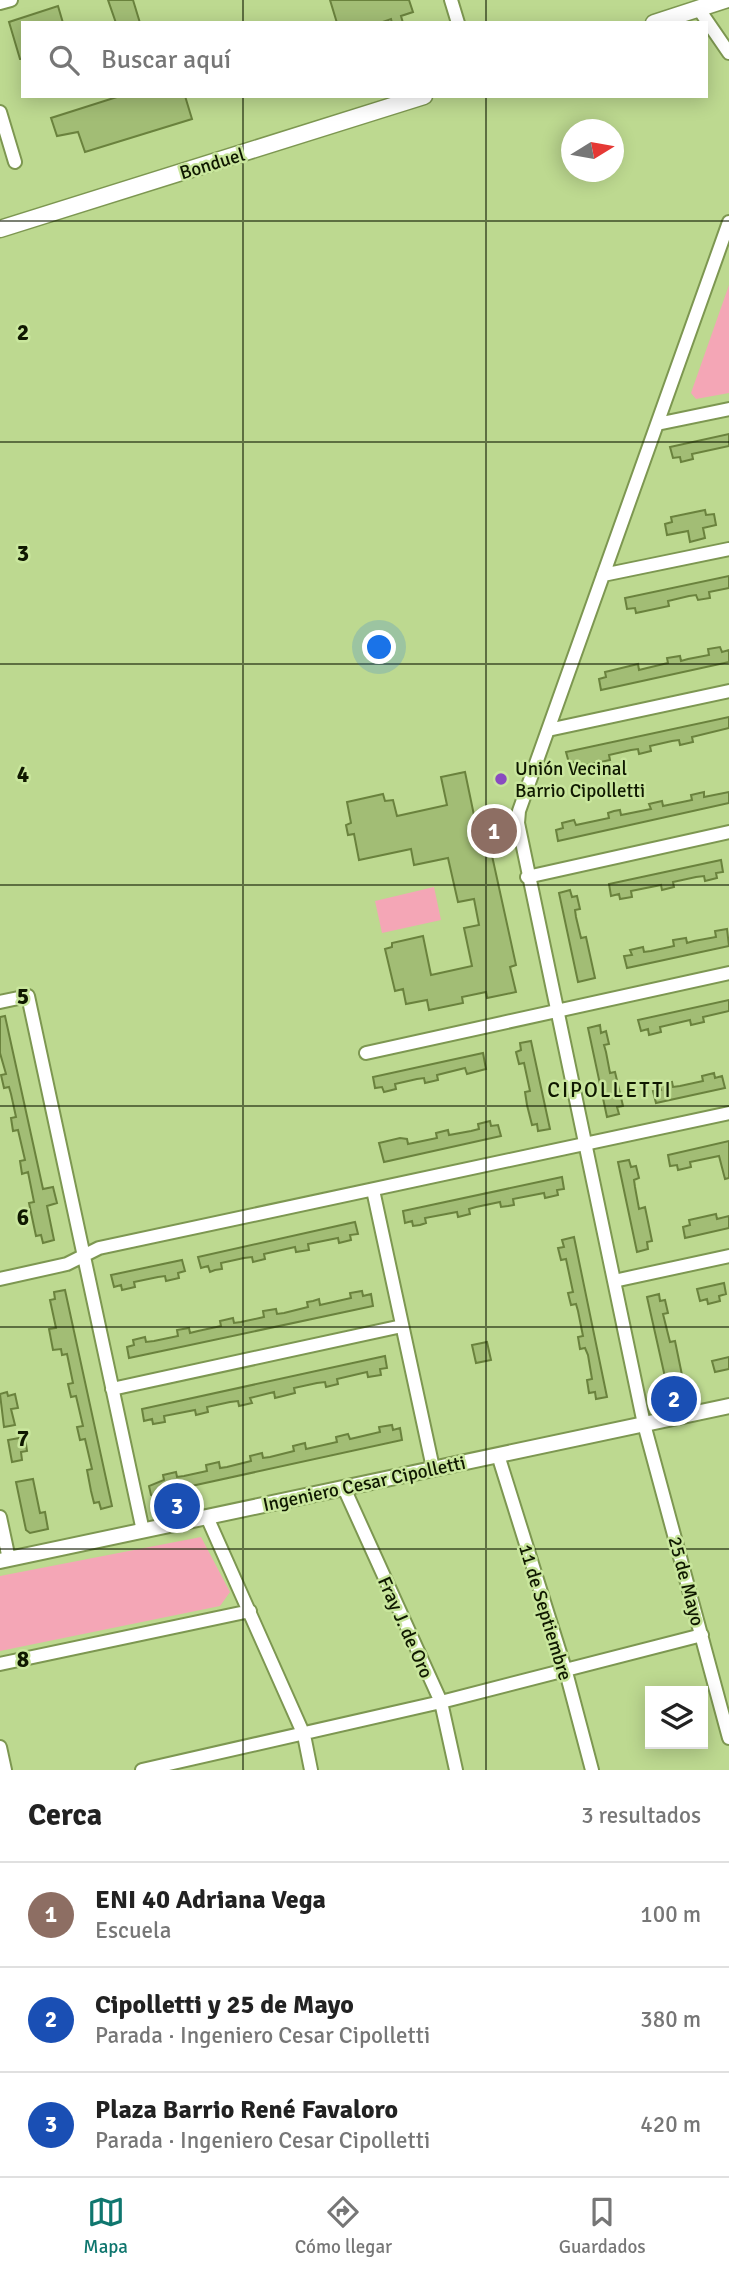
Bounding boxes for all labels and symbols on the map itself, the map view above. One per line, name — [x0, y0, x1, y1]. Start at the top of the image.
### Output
north arrow — [561, 119, 624, 182]
street label: Bonduel — [177, 143, 248, 185]
text: 2 — [17, 318, 29, 347]
text: 3 — [17, 539, 29, 568]
your location — [362, 630, 396, 664]
place label: Unión Vecinal Barrio Cipolletti — [515, 757, 645, 803]
text: 4 — [17, 760, 29, 789]
marker: Unión Vecinal Barrio Cipolletti — [493, 771, 509, 787]
pin: 1 — [471, 805, 517, 857]
text: 5 — [17, 982, 29, 1011]
district label: CIPOLLETTI — [547, 1077, 673, 1103]
text: 6 — [17, 1203, 29, 1232]
pin: 2 — [651, 1373, 697, 1425]
text: 7 — [17, 1424, 29, 1453]
street label: Ingeniero Cesar Cipolletti — [261, 1451, 468, 1517]
pin: 3 — [154, 1480, 200, 1532]
street label: 25 de Mayo — [663, 1534, 710, 1629]
street label: 11 de Septiembre — [513, 1541, 577, 1683]
street label: Fray J. de Oro — [372, 1573, 438, 1682]
text: 8 — [17, 1645, 29, 1674]

